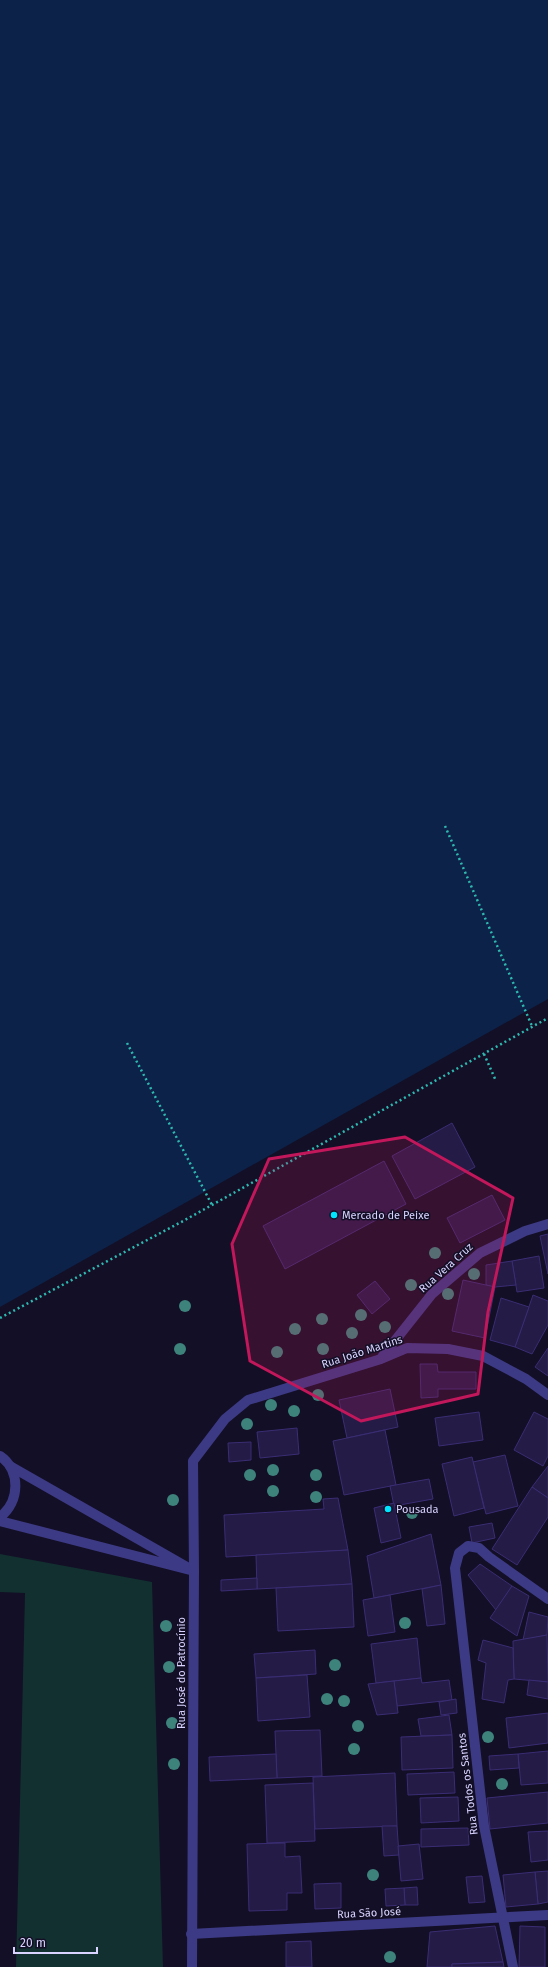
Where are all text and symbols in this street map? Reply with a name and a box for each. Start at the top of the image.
place label: Mercado de Peixe [342,1209,429,1222]
marker: Mercado de Peixe [329,1210,339,1220]
street label: Rua Vera Cruz [416,1240,476,1296]
street label: Rua João Martins [320,1333,404,1371]
place label: Pousada [396,1503,438,1516]
marker: Pousada [383,1504,393,1514]
street label: Rua José do Patrocínio [175,1617,188,1729]
street label: Rua Todos os Santos [455,1732,481,1836]
street label: Rua São José [337,1905,401,1921]
scale bar [14,1929,97,1955]
text: 20 m [20,1936,46,1950]

